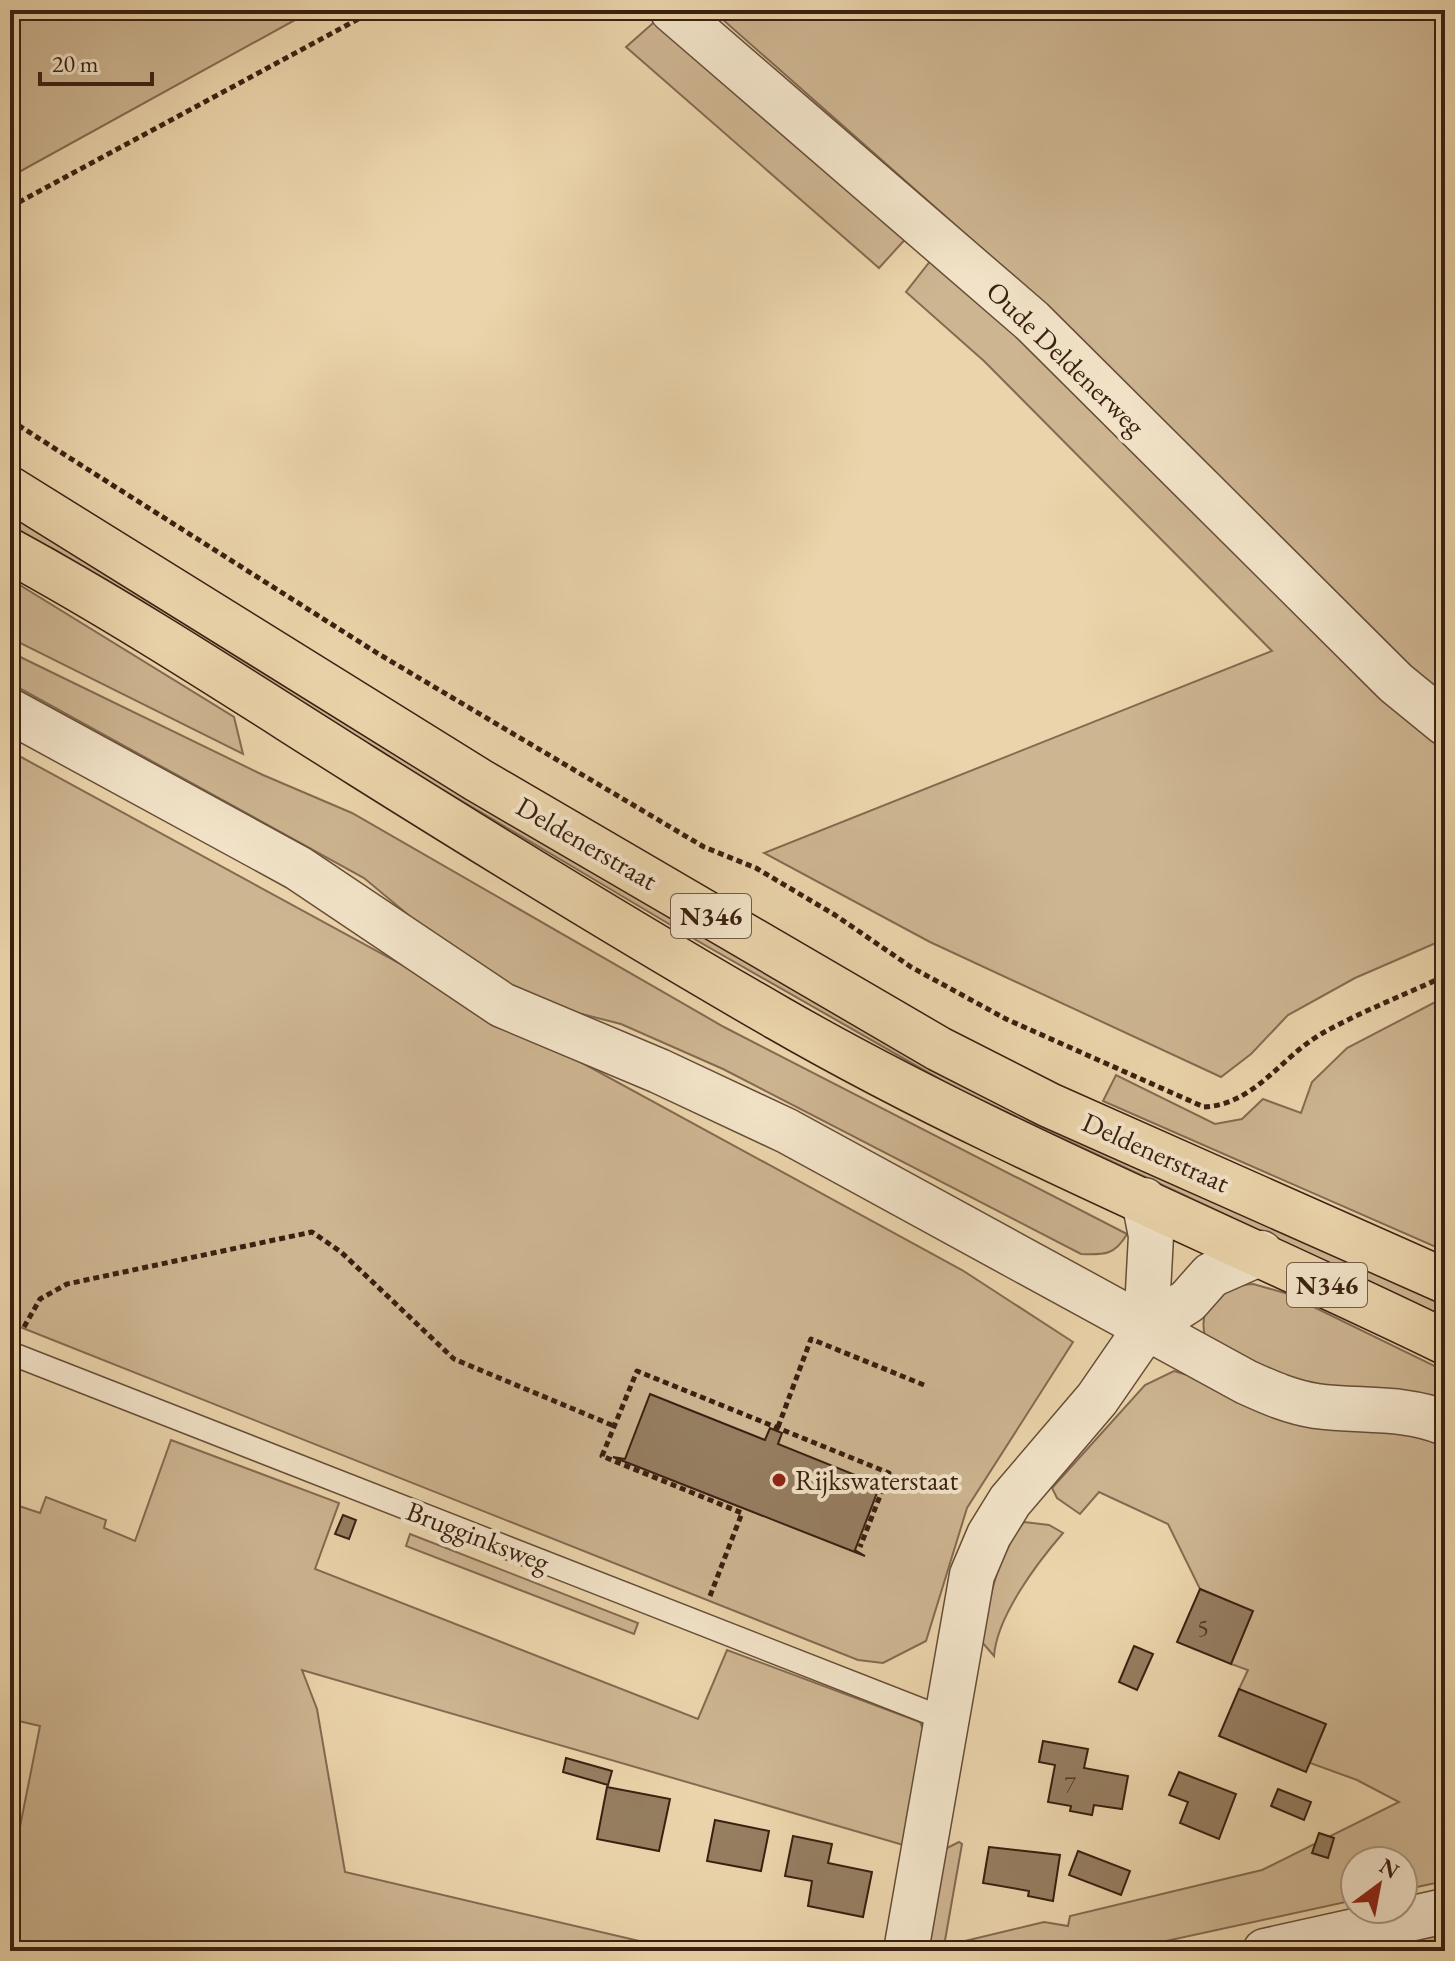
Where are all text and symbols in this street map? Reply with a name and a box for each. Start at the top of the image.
scale bar [40,36,152,86]
text: 20 m [52,48,99,79]
street label: Oude Deldenerweg [979,273,1154,444]
street label: Deldenerstraat [510,788,664,898]
road number: N346 [671,894,751,938]
street label: Deldenerstraat [1077,1104,1235,1200]
road number: N346 [1287,1263,1367,1307]
place label: Rijkswaterstaat [795,1462,959,1498]
marker: Rijkswaterstaat [770,1471,788,1489]
street label: Brugginksweg [401,1492,555,1580]
house number: 5 [1197,1612,1209,1643]
house number: 7 [1064,1769,1076,1800]
north arrow [1339,1845,1419,1925]
text: N [1374,1851,1405,1886]

